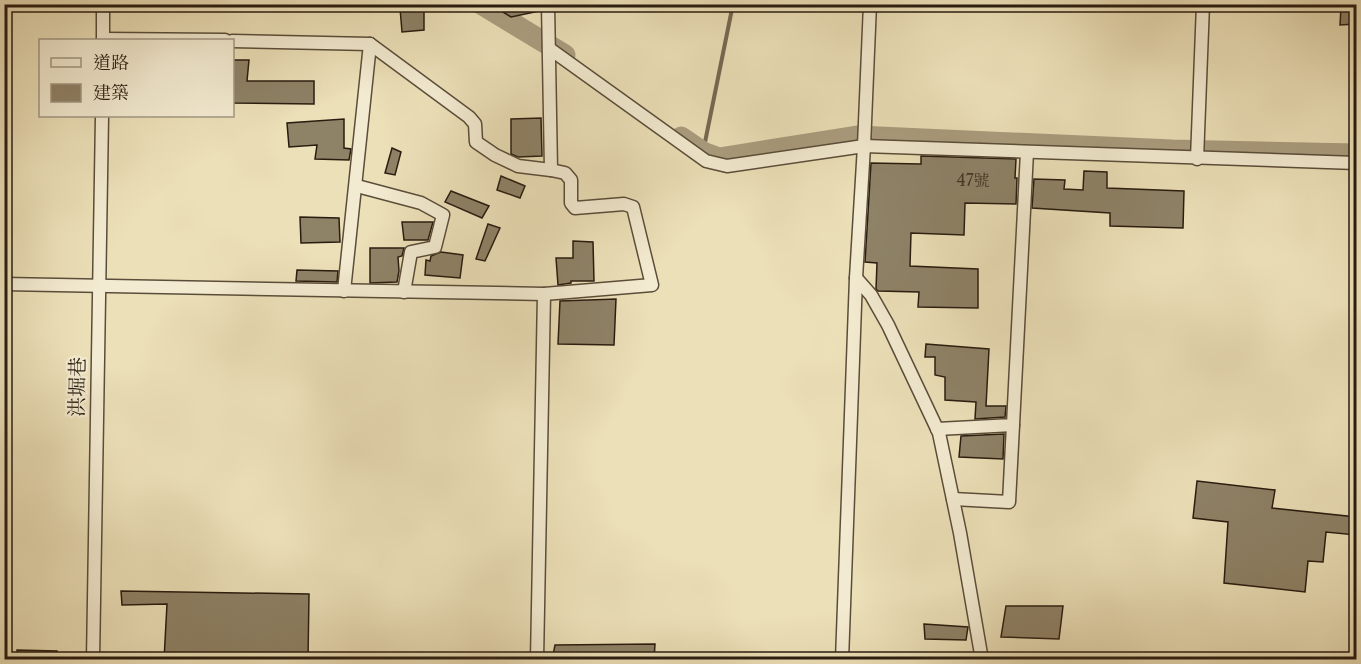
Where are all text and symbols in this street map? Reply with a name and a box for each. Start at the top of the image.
legend [39,39,234,117]
text: 道路 [93,52,129,74]
text: 建築 [93,82,129,104]
house number: 47號 [956,170,990,190]
street label: 洪堀巷 [64,357,90,417]

